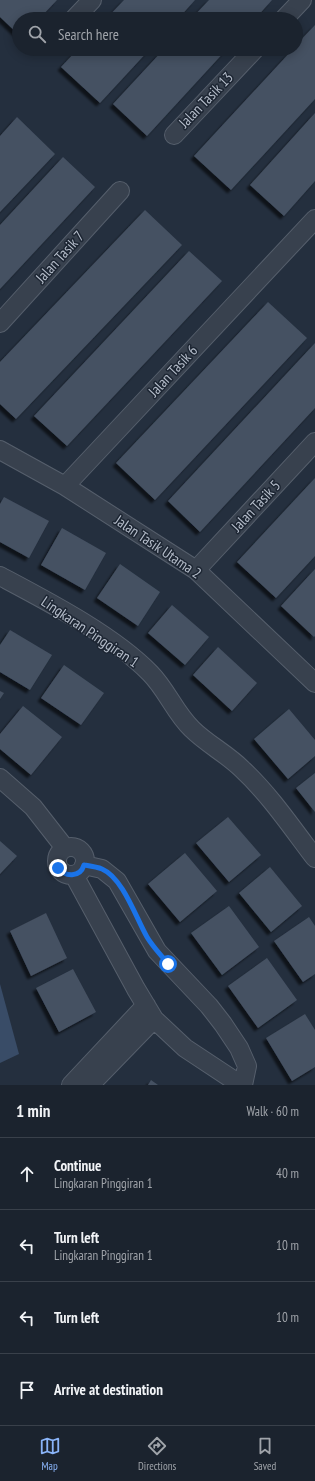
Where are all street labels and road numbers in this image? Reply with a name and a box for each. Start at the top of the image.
street label: Jalan Tasik 13 [174,68,237,132]
street label: Jalan Tasik 7 [31,227,88,287]
street label: Jalan Tasik 6 [143,341,201,401]
street label: Jalan Tasik 5 [226,476,284,536]
street label: Jalan Tasik Utama 2 [110,510,205,583]
street label: Lingkaran Pinggiran 1 [38,592,143,671]

